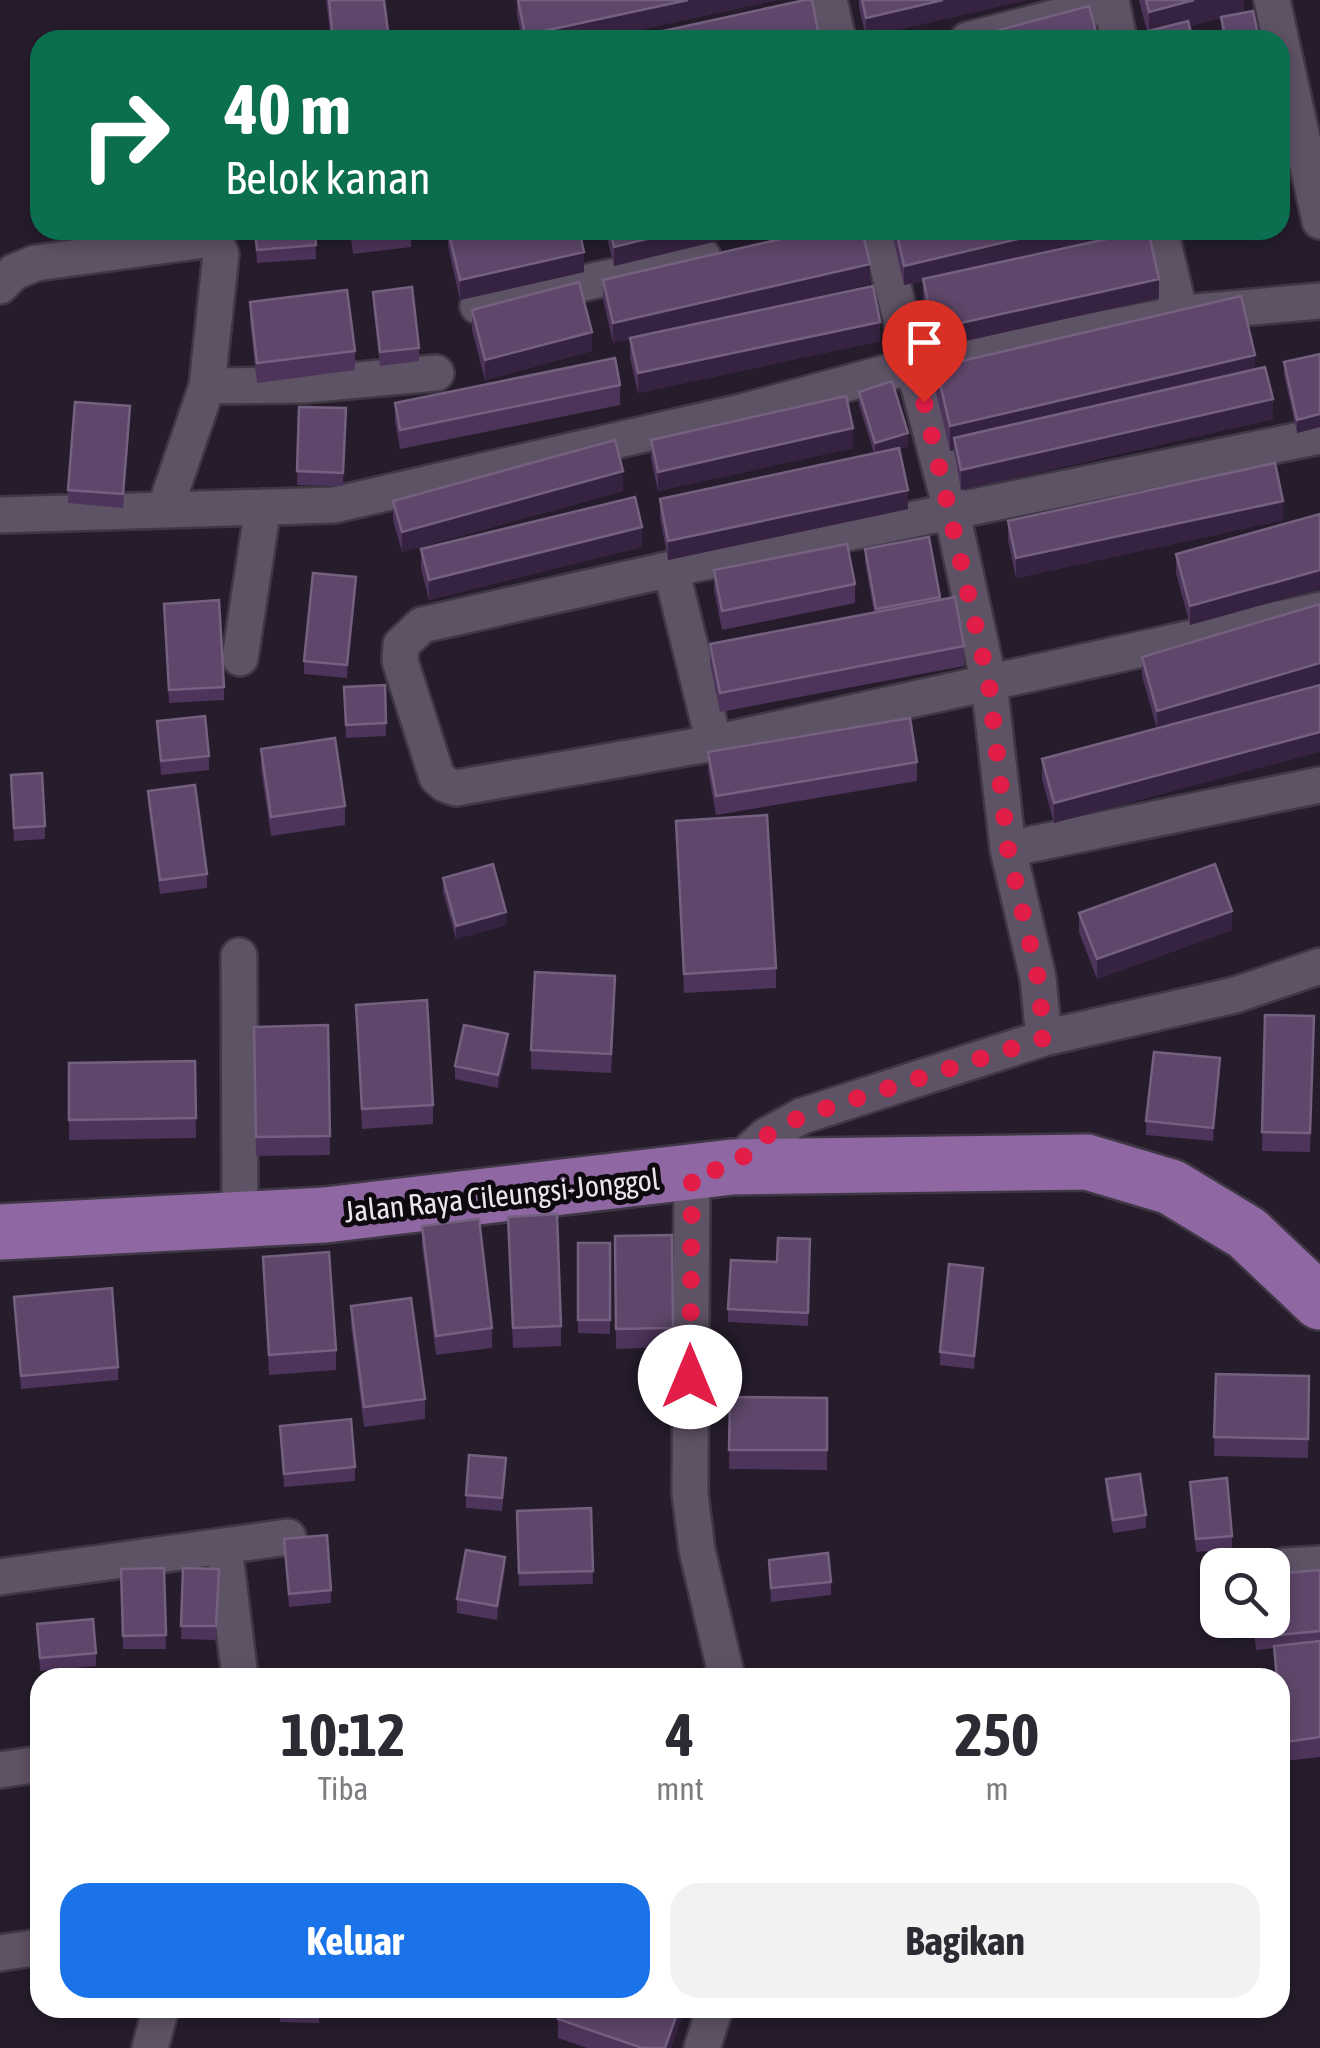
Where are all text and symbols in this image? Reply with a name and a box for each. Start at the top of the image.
text: 40 m [225,69,351,149]
icon: right [60,70,190,200]
text: Belok kanan [225,152,431,204]
pin [882,300,967,403]
icon: arrive [897,315,952,370]
street label: Jalan Raya Cileungsi-Jonggol [343,1162,661,1228]
position arrow [638,1325,742,1429]
map controls [1200,1548,1290,1638]
button: search [1200,1548,1290,1638]
text: 10:12 [281,1700,405,1769]
text: 4 [666,1700,694,1769]
text: 250 [955,1700,1039,1769]
text: Tiba [318,1770,368,1807]
text: mnt [656,1770,704,1807]
text: m [985,1770,1008,1807]
button: Keluar [60,1883,650,1998]
button: Bagikan [670,1883,1260,1998]

